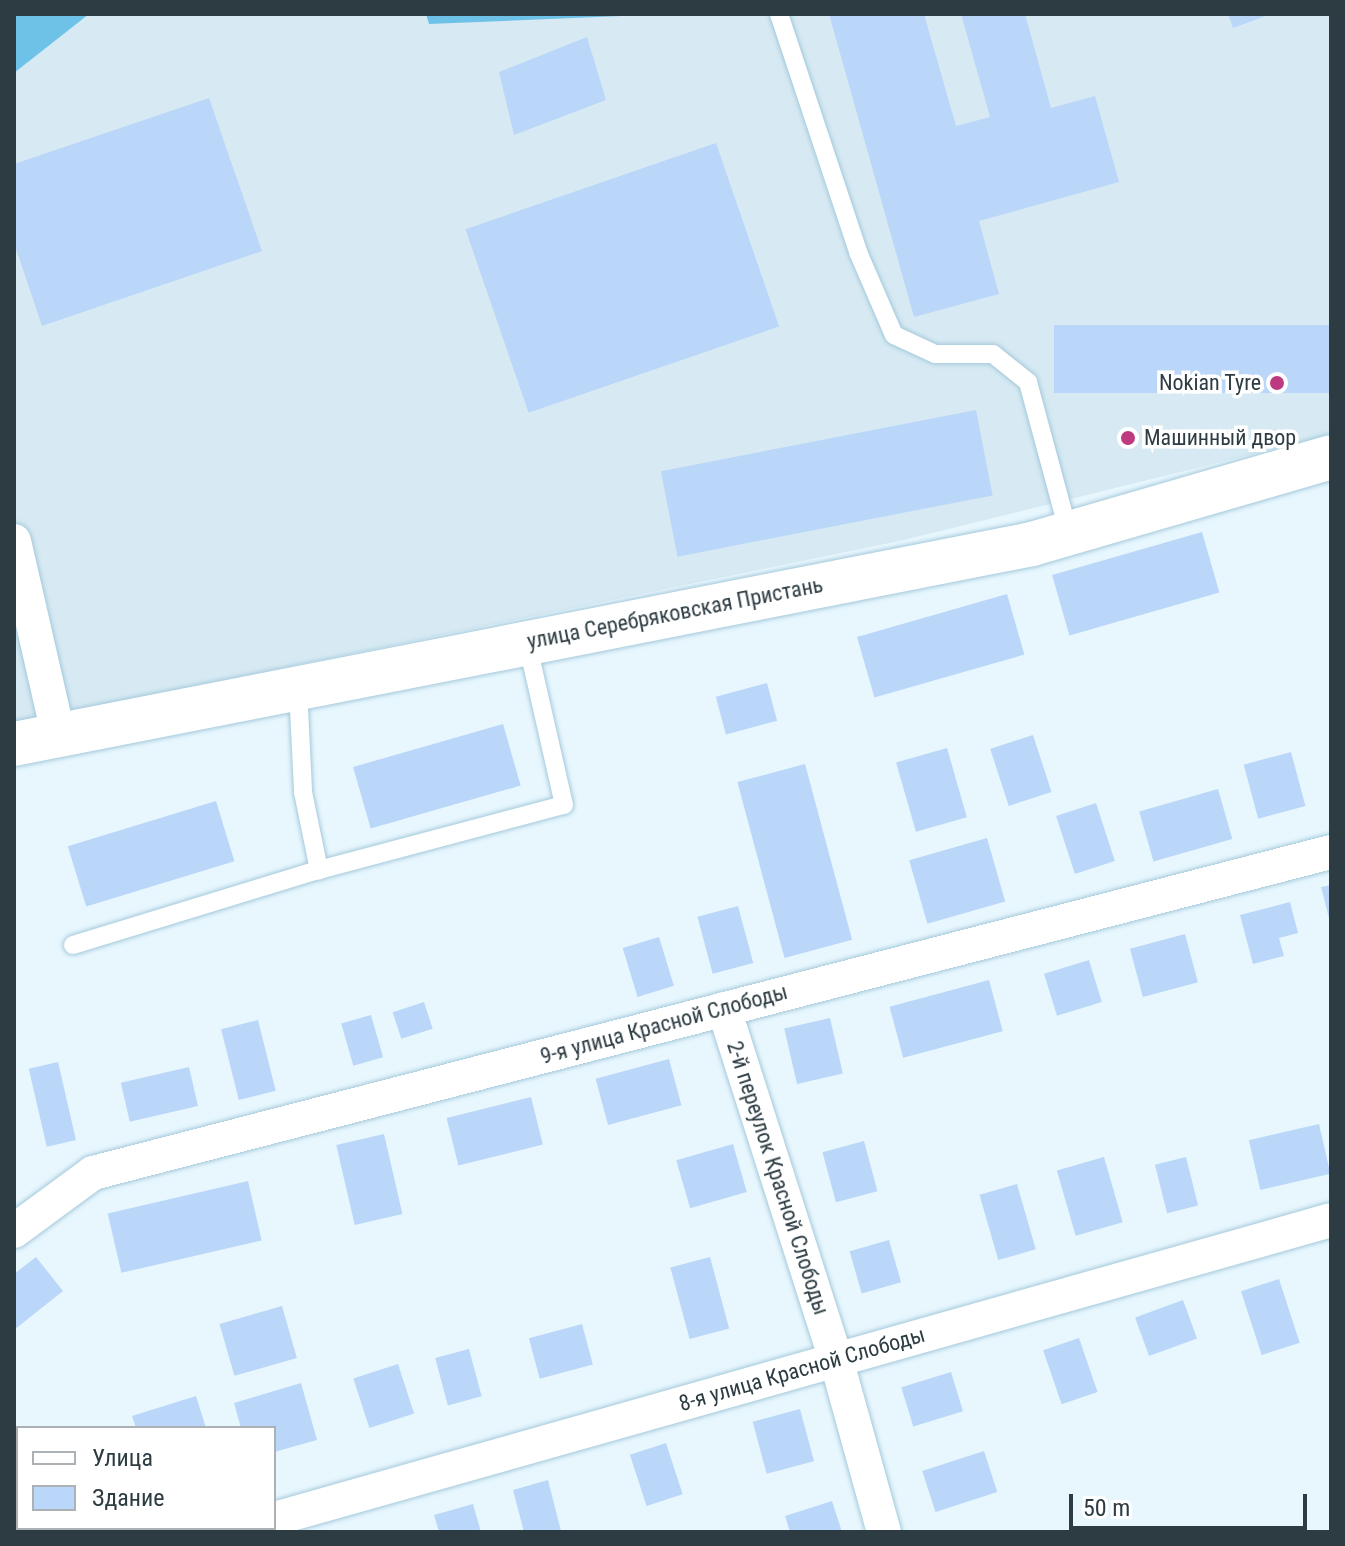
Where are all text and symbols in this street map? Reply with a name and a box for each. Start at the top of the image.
place label: Nokian Tyre [1158,370,1261,396]
marker: Nokian Tyre [1268,374,1286,392]
place label: Машинный двор [1144,425,1296,451]
marker: Машинный двор [1119,429,1137,447]
street label: улица Серебряковская Пристань [525,571,825,655]
street label: 9-я улица Красной Слободы [538,978,790,1070]
street label: 2-й переулок Красной Слободы [721,1038,835,1318]
street label: 8-я улица Красной Слободы [676,1321,928,1417]
legend [16,1426,276,1530]
text: Улица [92,1444,153,1472]
scale bar [1073,1478,1311,1528]
text: Здание [92,1484,164,1512]
text: 50 m [1083,1494,1130,1522]

